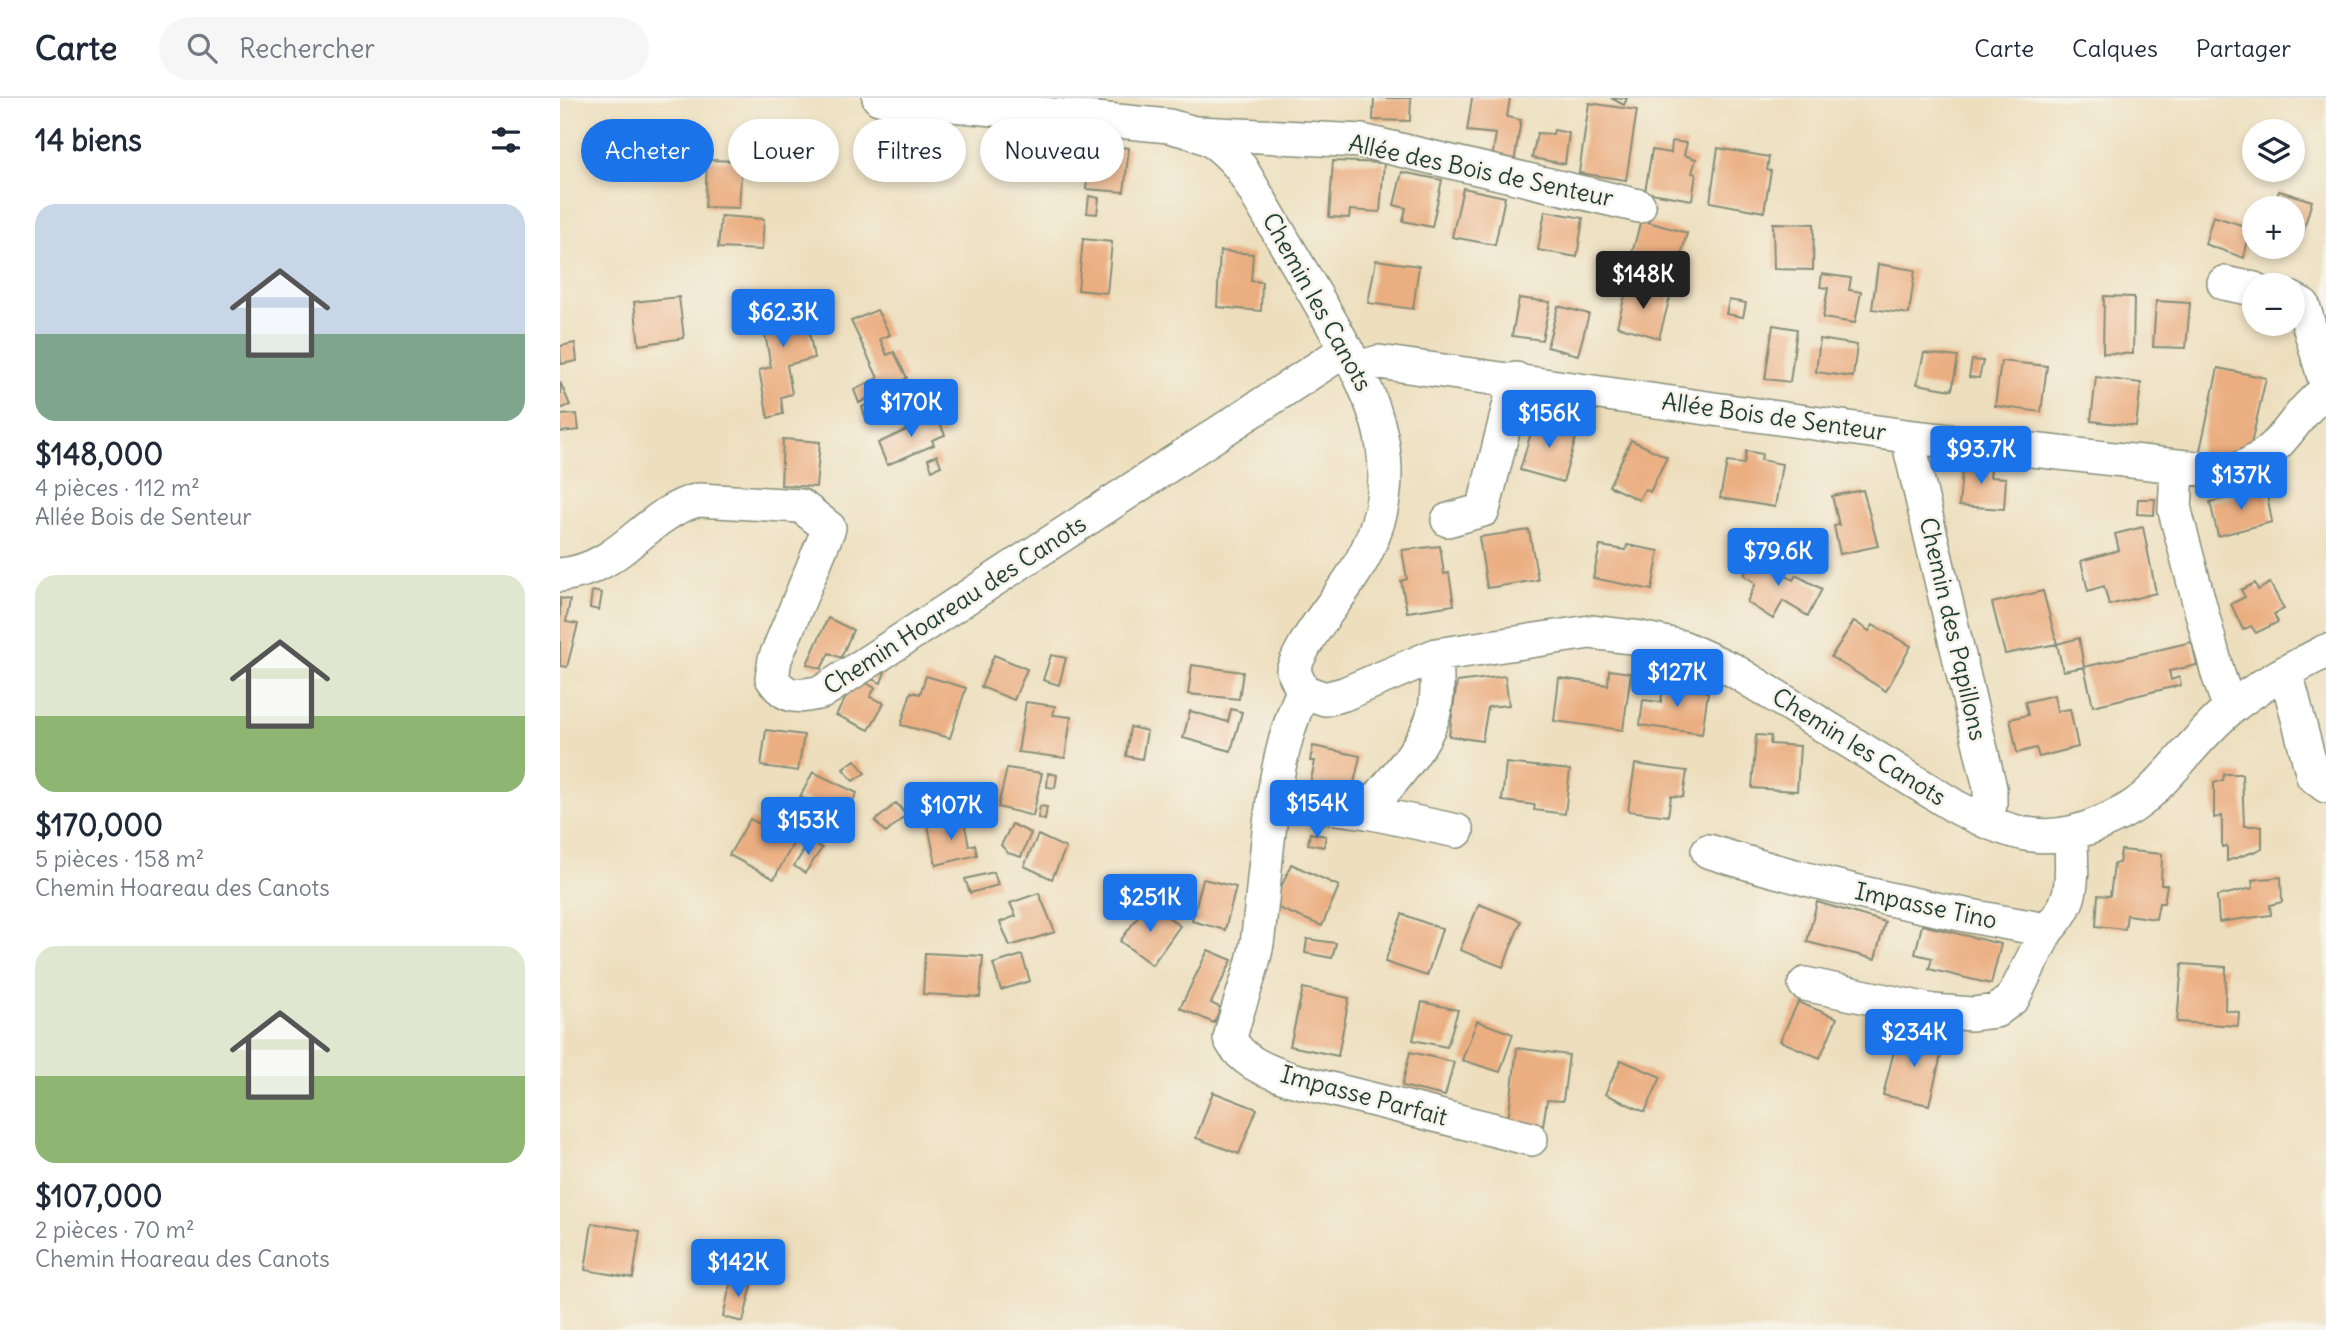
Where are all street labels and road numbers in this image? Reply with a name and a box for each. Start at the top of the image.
street label: Allée des Bois de Senteur [1346,127,1616,213]
street label: Chemin les Canots [1256,207,1379,396]
street label: Allée Bois de Senteur [1660,385,1888,447]
street label: Chemin Hoareau des Canots [817,508,1092,700]
street label: Chemin des Papillons [1914,514,1994,743]
street label: Chemin les Canots [1767,681,1952,812]
street label: Impasse Tino [1852,875,2000,935]
street label: Impasse Parfait [1278,1058,1451,1132]

